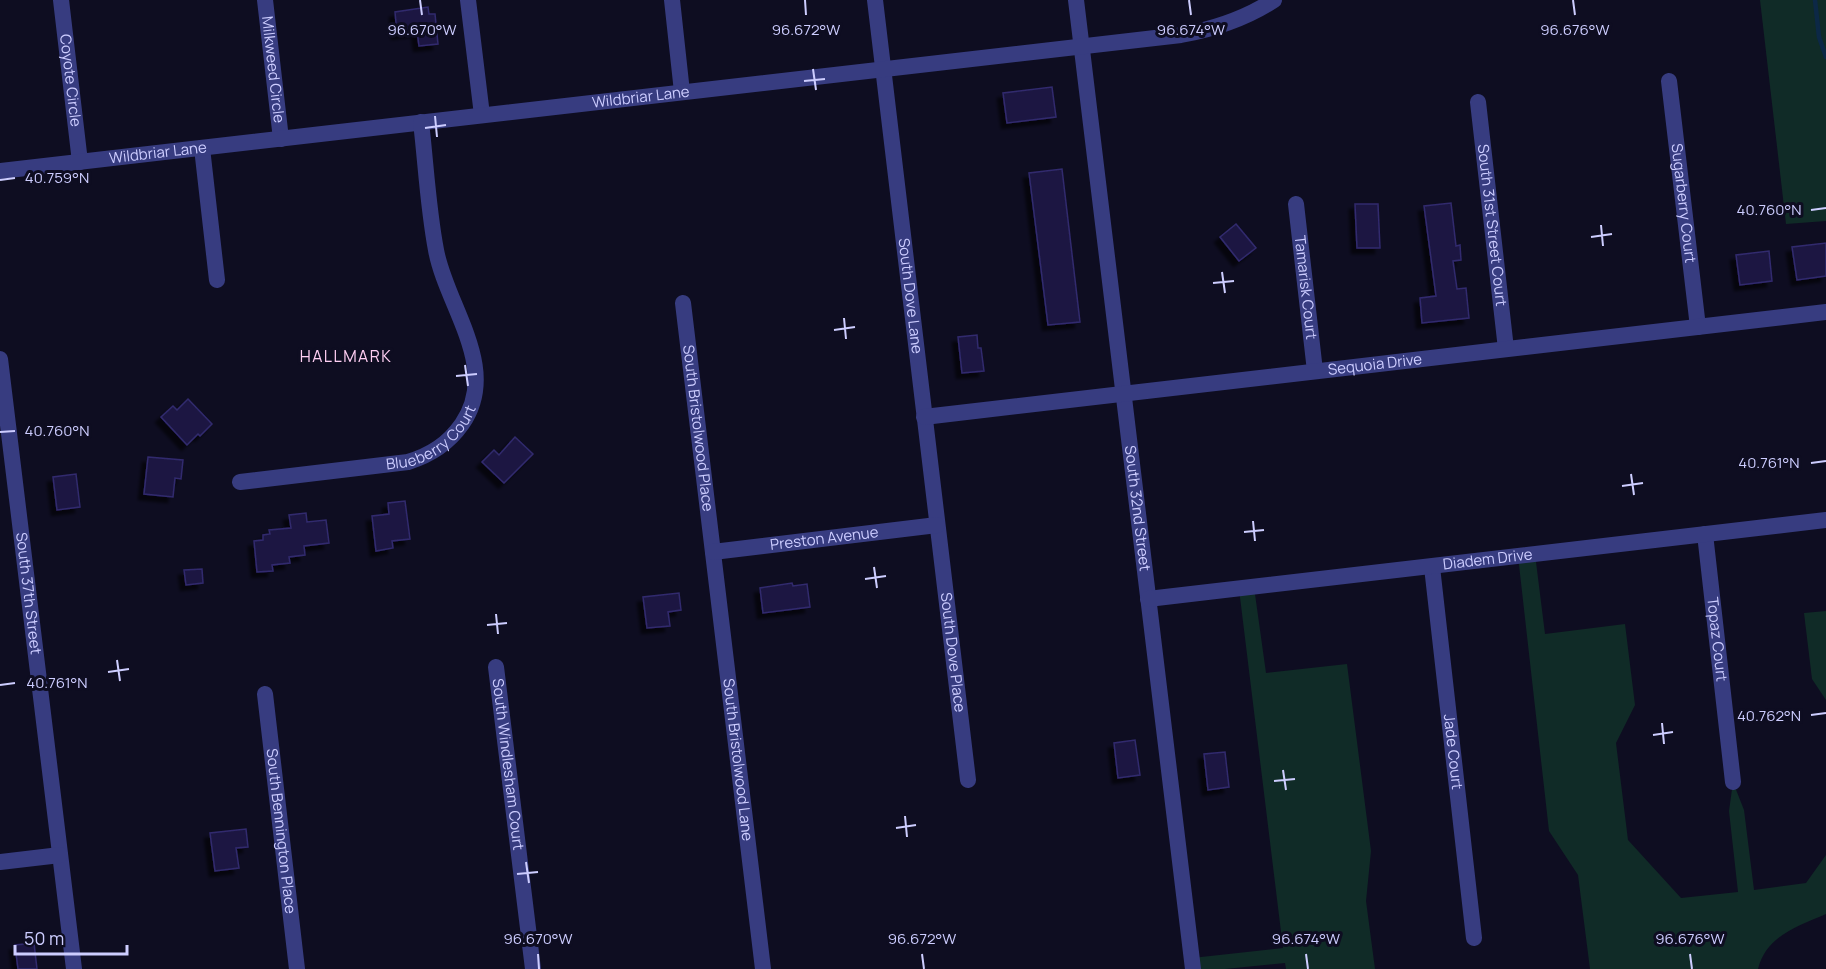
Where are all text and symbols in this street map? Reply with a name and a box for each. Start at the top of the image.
street label: Milkweed Circle [257,15,290,124]
text: 96.670°W [387,19,457,40]
text: 96.672°W [772,19,840,40]
text: 96.674°W [1157,19,1225,40]
text: 96.676°W [1540,19,1610,40]
street label: Coyote Circle [55,33,87,128]
street label: Wildbriar Lane [591,81,691,113]
street label: Wildbriar Lane [108,136,208,168]
street label: Sugarberry Court [1666,142,1701,264]
street label: South 31st Street Court [1473,143,1512,307]
text: 40.759°N [25,167,89,188]
text: 40.760°N [1737,199,1801,220]
street label: Tamarisk Court [1290,234,1322,341]
street label: South Dove Lane [893,237,928,355]
street label: South Bristolwood Place [678,344,719,513]
district label: HALLMARK [300,345,392,367]
street label: Sequoia Drive [1327,348,1423,380]
street label: Blueberry Court [385,402,481,475]
text: 40.760°N [25,420,89,441]
street label: South 32nd Street [1120,444,1156,572]
text: 40.761°N [1738,452,1800,473]
street label: Preston Avenue [769,521,880,555]
street label: South 37th Street [11,531,47,655]
street label: Diadem Drive [1442,543,1534,575]
street label: South Dove Place [936,591,971,714]
street label: Topaz Court [1702,596,1733,683]
text: 40.761°N [26,672,88,693]
street label: South Windlesham Court [487,677,529,851]
street label: South Bristolwood Lane [718,677,759,842]
text: 40.762°N [1737,705,1801,726]
street label: Jade Court [1439,713,1468,791]
street label: South Bennington Place [261,747,302,915]
scale bar [15,918,128,956]
text: 50 m [24,926,64,950]
text: 96.670°W [503,928,573,949]
text: 96.672°W [888,928,956,949]
text: 96.674°W [1272,928,1340,949]
text: 96.676°W [1655,928,1725,949]

